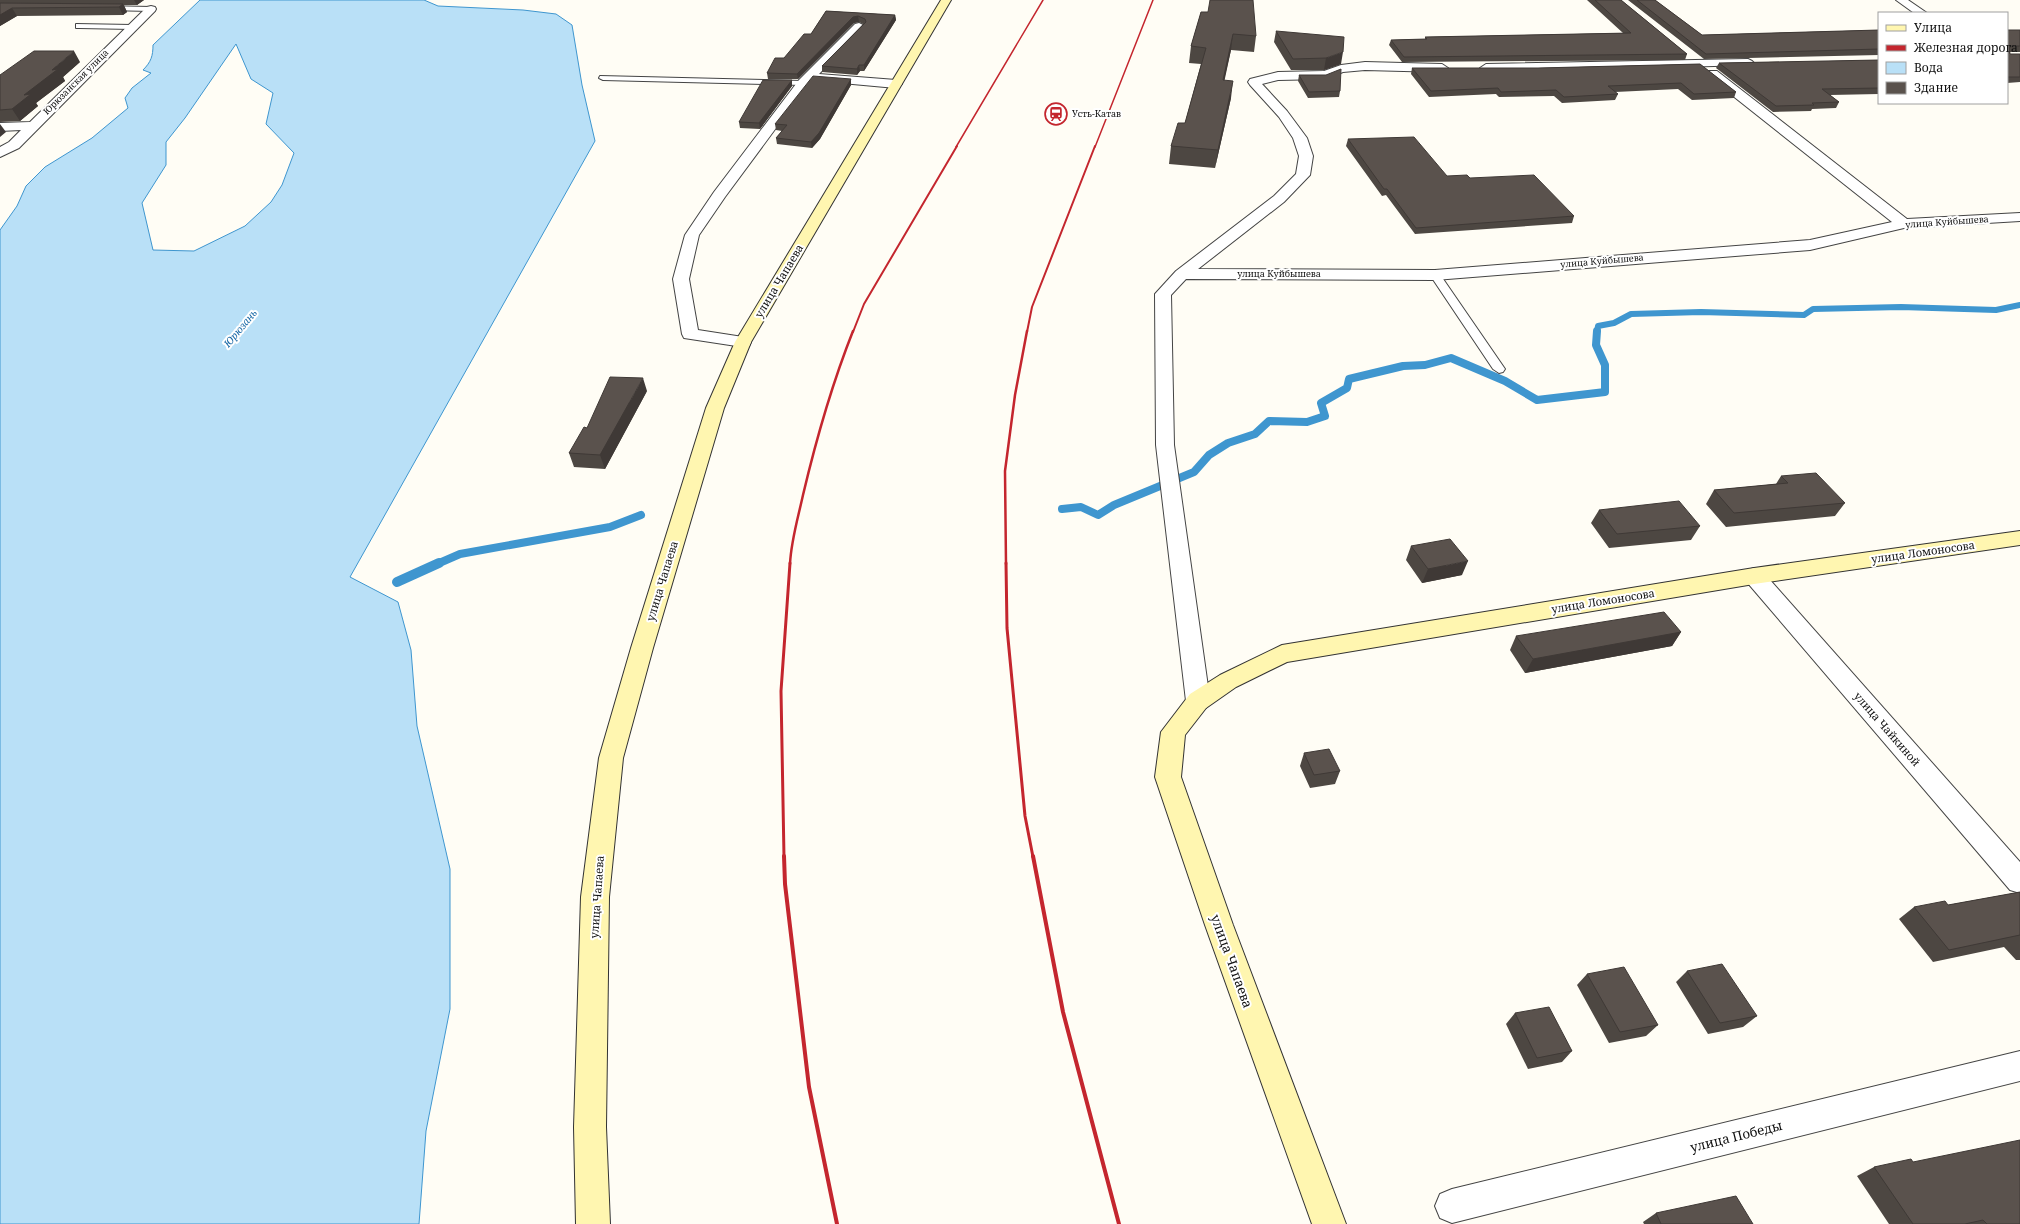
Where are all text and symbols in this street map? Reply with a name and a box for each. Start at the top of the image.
legend [1878,12,2008,104]
text: Улица [1914,19,1952,36]
text: Железная дорога [1913,39,2018,56]
street label: Юрюзанская улица [40,46,111,117]
text: Вода [1914,59,1943,76]
text: Здание [1914,79,1958,96]
station icon: Усть-Катав [1043,101,1069,127]
place label: Усть-Катав [1072,107,1121,120]
street label: улица Куйбышева [1905,212,1989,231]
street label: улица Чапаева [751,241,806,320]
street label: улица Куйбышева [1560,250,1644,271]
street label: улица Куйбышева [1237,267,1321,280]
water label: Юрюзань [219,306,260,351]
street label: улица Ломоносова [1870,537,1976,566]
street label: улица Чапаева [642,539,681,623]
street label: улица Ломоносова [1550,585,1656,616]
street label: улица Чайкиной [1851,688,1924,769]
street label: улица Чапаева [586,855,607,939]
street label: улица Чапаева [1207,912,1257,1010]
street label: улица Победы [1688,1116,1784,1156]

